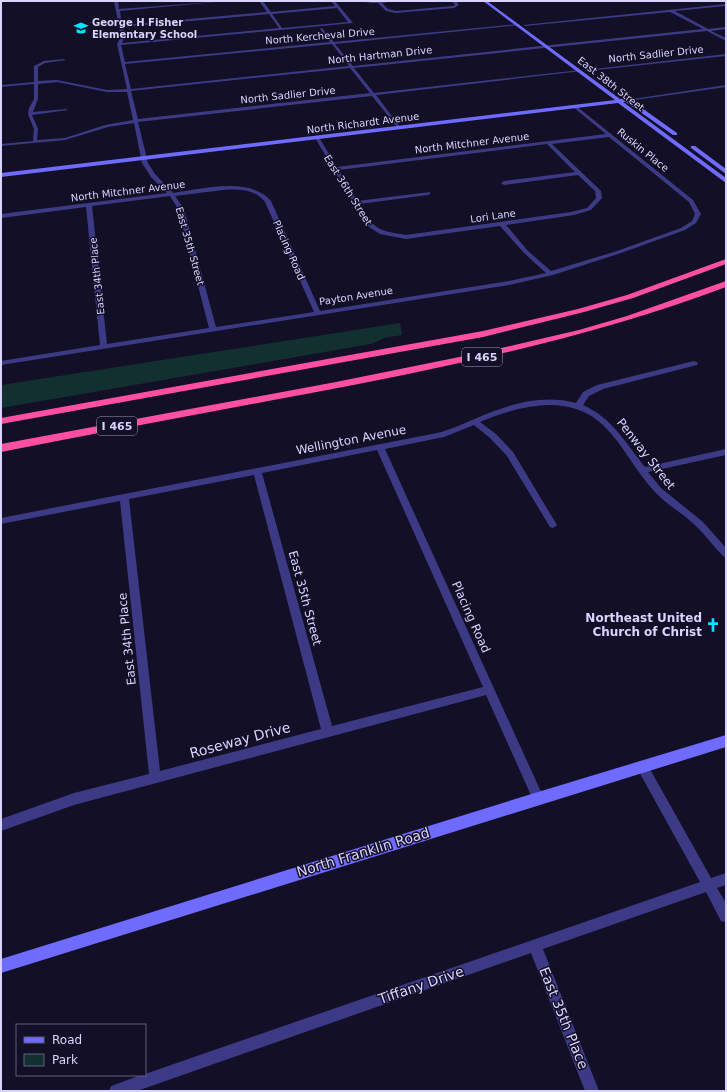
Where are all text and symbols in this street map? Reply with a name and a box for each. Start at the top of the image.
place label: George H Fisher Elementary School [92,17,197,40]
school or university icon: George H Fisher Elementary School [73,20,89,36]
street label: North Kercheval Drive [265,26,375,46]
street label: North Hartman Drive [327,44,433,66]
street label: North Sadlier Drive [608,44,704,64]
street label: East 38th Street [576,55,646,113]
street label: North Sadlier Drive [240,85,336,105]
street label: North Richardt Avenue [306,111,420,135]
street label: Ruskin Place [615,126,671,174]
street label: North Mitchner Avenue [414,131,530,155]
street label: East 36th Street [322,153,374,227]
street label: North Mitchner Avenue [70,179,186,203]
street label: East 35th Street [174,205,207,287]
street label: Lori Lane [470,207,516,225]
street label: Placing Road [271,218,307,282]
street label: East 34th Place [87,237,107,315]
street label: Payton Avenue [318,285,394,307]
road number: I 465 [462,348,502,366]
street label: Penway Street [614,416,678,493]
road number: I 465 [97,417,137,435]
street label: Wellington Avenue [295,422,407,458]
street label: East 35th Street [286,549,324,647]
street label: Placing Road [449,579,493,655]
street label: East 34th Place [115,592,139,686]
place label: Northeast United Church of Christ [585,611,702,639]
church icon: Northeast United Church of Christ [705,617,721,633]
street label: Roseway Drive [188,719,292,761]
street label: North Franklin Road [295,824,431,880]
street label: Tiffany Drive [375,963,466,1007]
street label: East 35th Place [536,965,592,1071]
legend [16,1024,146,1076]
text: Road [52,1033,82,1047]
text: Park [52,1053,78,1067]

